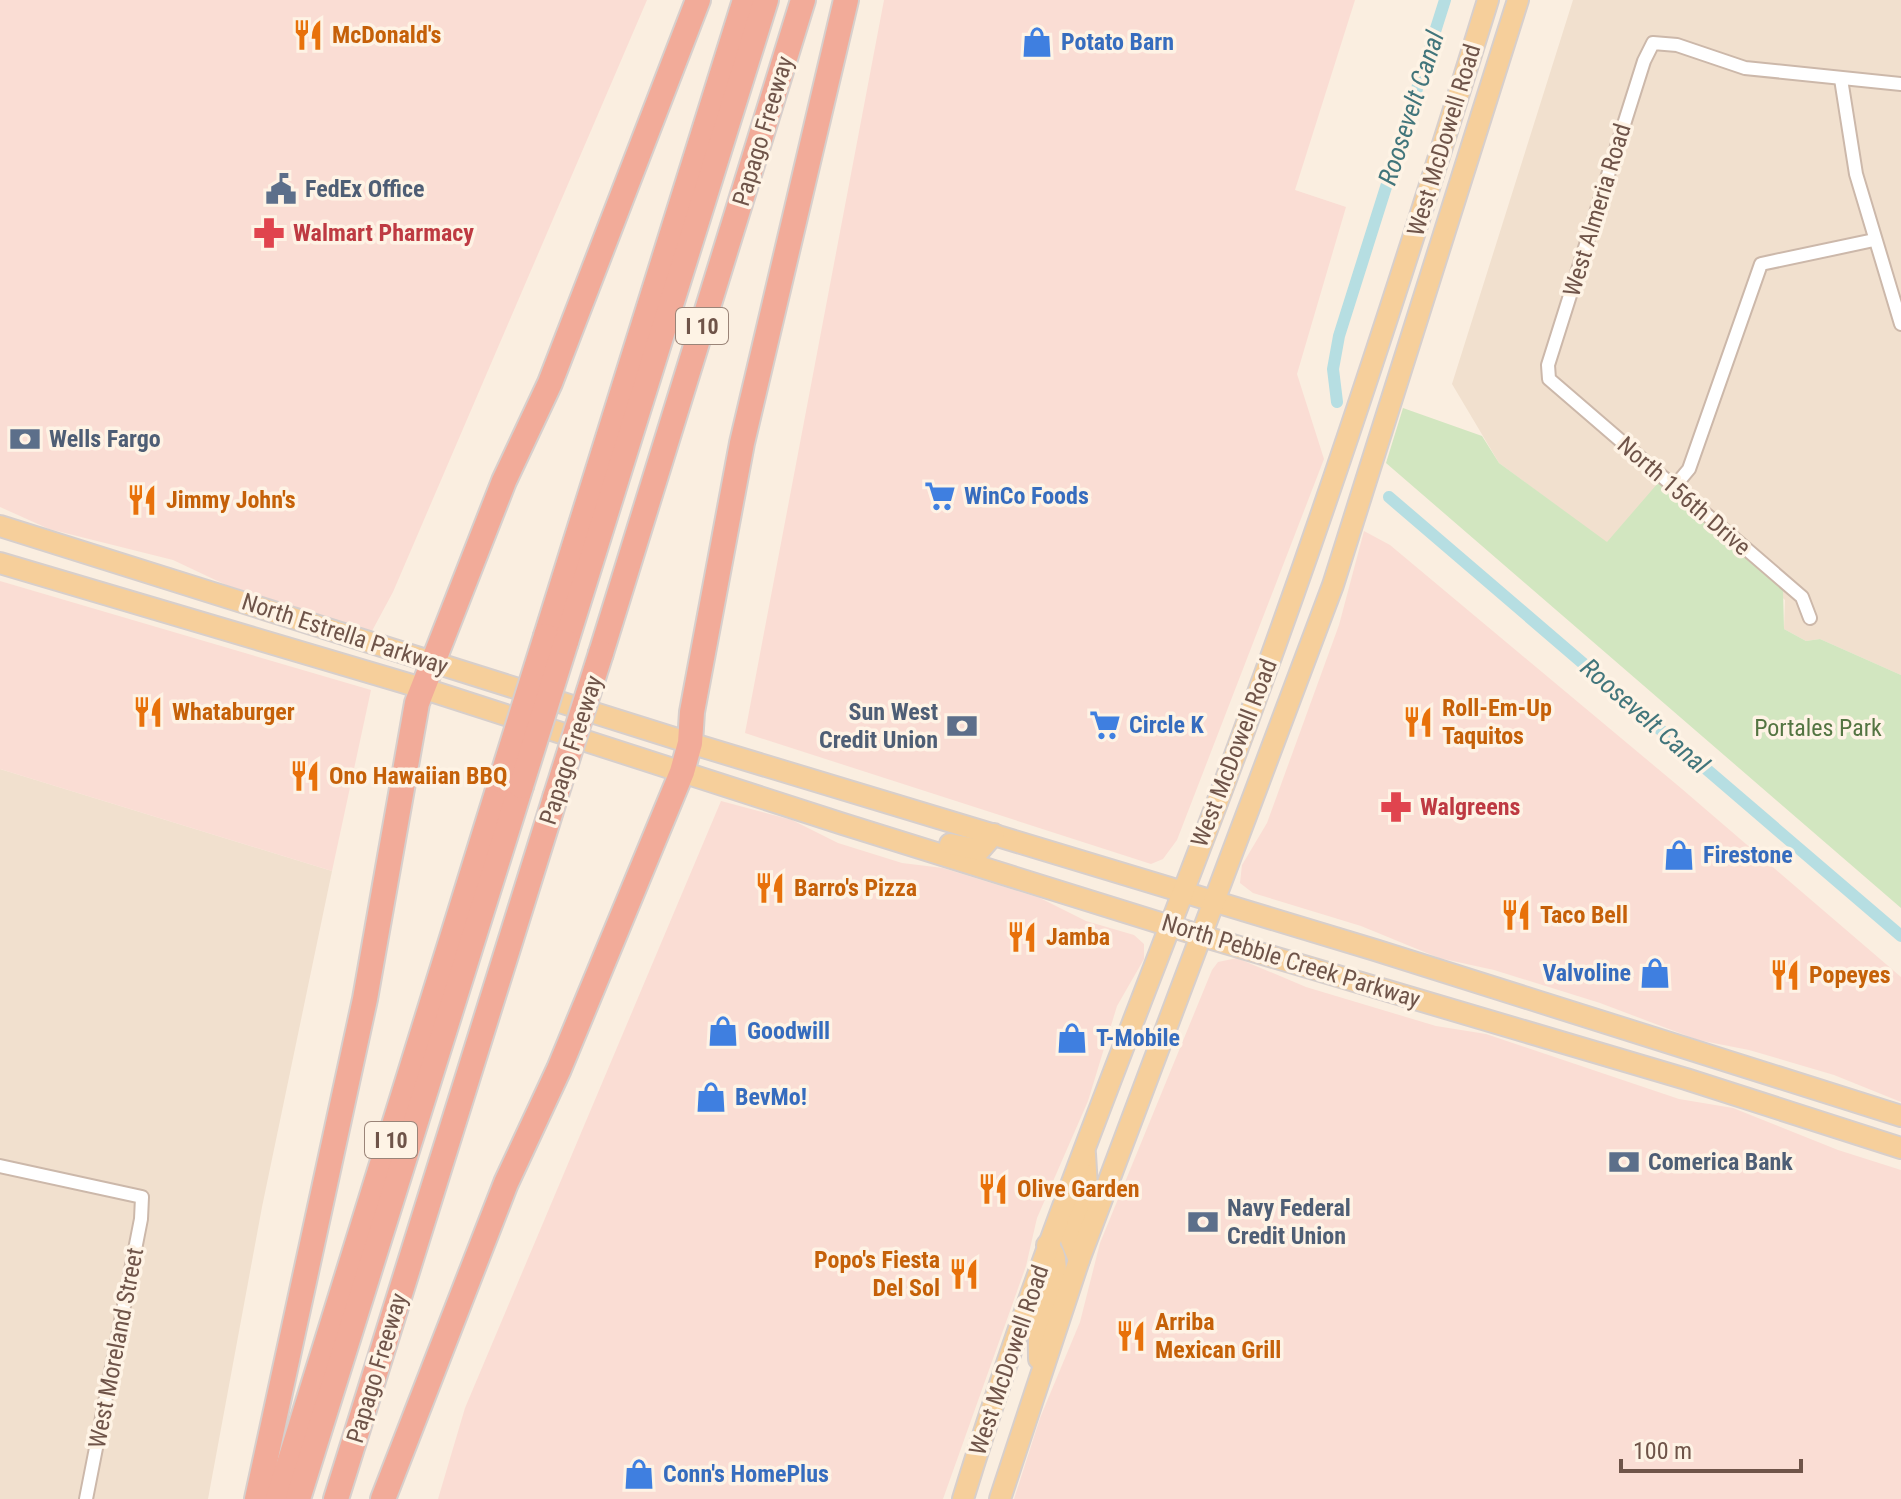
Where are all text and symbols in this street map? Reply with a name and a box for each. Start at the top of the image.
restaurant icon: McDonald's [291,18,325,52]
place label: McDonald's [332,21,442,49]
shop icon: Potato Barn [1020,25,1054,59]
water label: Roosevelt Canal [1372,26,1450,189]
place label: Potato Barn [1061,28,1174,56]
street label: West McDowell Road [1401,41,1487,239]
street label: Papago Freeway [727,53,799,209]
street label: West Almeria Road [1557,120,1637,300]
public building icon: FedEx Office [264,172,298,206]
place label: FedEx Office [305,175,424,203]
pharmacy icon: Walmart Pharmacy [252,216,286,250]
place label: Walmart Pharmacy [293,219,474,247]
road number: I 10 [676,308,728,344]
bank icon: Wells Fargo [8,422,42,456]
place label: Wells Fargo [49,425,161,453]
street label: North 156th Drive [1612,431,1756,561]
supermarket icon: WinCo Foods [923,479,957,513]
place label: WinCo Foods [964,482,1089,510]
restaurant icon: Jimmy John's [125,483,159,517]
place label: Jimmy John's [166,486,296,514]
street label: North Estrella Parkway [238,587,452,681]
water label: Roosevelt Canal [1575,652,1716,781]
street label: West McDowell Road [1185,655,1283,851]
street label: Papago Freeway [534,672,608,828]
place label: Roll-Em-Up Taquitos [1442,694,1552,750]
restaurant icon: Whataburger [131,695,165,729]
place label: Whataburger [172,698,295,726]
place label: Sun West Credit Union [819,698,938,754]
restaurant icon: Roll-Em-Up Taquitos [1401,705,1435,739]
supermarket icon: Circle K [1088,708,1122,742]
bank icon: Sun West Credit Union [945,709,979,743]
place label: Circle K [1129,711,1205,739]
park label: Portales Park [1754,714,1882,742]
restaurant icon: Ono Hawaiian BBQ [288,759,322,793]
place label: Ono Hawaiian BBQ [329,762,507,790]
pharmacy icon: Walgreens [1379,790,1413,824]
place label: Walgreens [1420,793,1521,821]
shop icon: Firestone [1662,838,1696,872]
place label: Firestone [1703,841,1793,869]
restaurant icon: Barro's Pizza [753,871,787,905]
place label: Barro's Pizza [794,874,917,902]
restaurant icon: Taco Bell [1499,898,1533,932]
place label: Taco Bell [1540,901,1628,929]
street label: North Pebble Creek Parkway [1158,908,1424,1014]
restaurant icon: Jamba [1005,920,1039,954]
place label: Jamba [1046,923,1110,951]
shop icon: Valvoline [1638,956,1672,990]
restaurant icon: Popeyes [1768,958,1802,992]
place label: Valvoline [1542,959,1631,987]
place label: Popeyes [1809,961,1891,989]
shop icon: Goodwill [706,1014,740,1048]
place label: Goodwill [747,1017,830,1045]
shop icon: T-Mobile [1055,1021,1089,1055]
place label: T-Mobile [1096,1024,1180,1052]
shop icon: BevMo! [694,1080,728,1114]
place label: BevMo! [735,1083,807,1111]
road number: I 10 [365,1122,417,1158]
bank icon: Comerica Bank [1607,1145,1641,1179]
place label: Comerica Bank [1648,1148,1793,1176]
restaurant icon: Olive Garden [976,1172,1010,1206]
place label: Olive Garden [1017,1175,1139,1203]
place label: Navy Federal Credit Union [1227,1194,1351,1250]
bank icon: Navy Federal Credit Union [1186,1205,1220,1239]
street label: West Moreland Street [83,1245,149,1451]
place label: Popo's Fiesta Del Sol [814,1246,940,1302]
restaurant icon: Popo's Fiesta Del Sol [947,1257,981,1291]
street label: West McDowell Road [963,1261,1055,1459]
street label: Papago Freeway [341,1290,413,1446]
place label: Arriba Mexican Grill [1155,1308,1281,1364]
restaurant icon: Arriba Mexican Grill [1114,1319,1148,1353]
scale bar [1621,1423,1801,1473]
text: 100 m [1633,1437,1692,1465]
shop icon: Conn's HomePlus [622,1457,656,1491]
place label: Conn's HomePlus [663,1460,829,1488]

